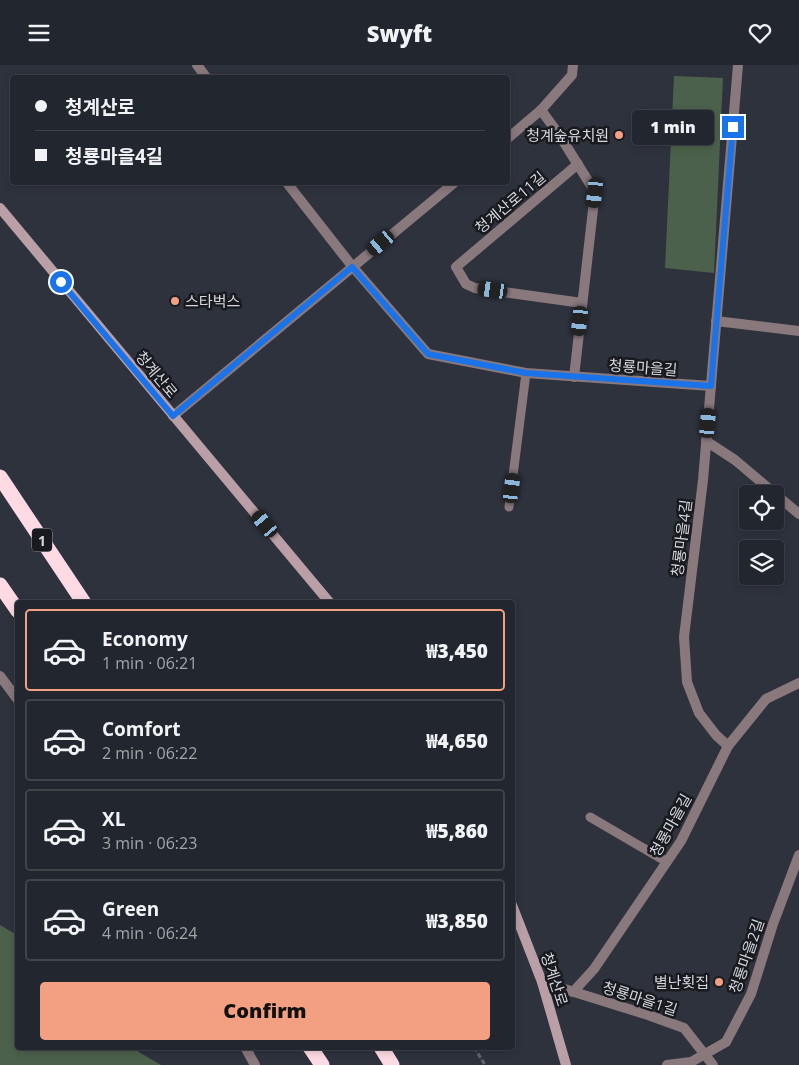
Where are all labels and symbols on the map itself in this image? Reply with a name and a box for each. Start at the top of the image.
callout: 1 min [633,109,716,145]
route end [722,116,744,138]
place label: 청계숲유치원 [526,125,609,145]
marker: 청계숲유치원 [613,129,625,141]
street label: 청계산로11길 [471,167,549,237]
car [585,177,604,209]
car [364,228,397,258]
route start [50,271,72,293]
car [477,280,508,300]
place label: 스타벅스 [185,291,240,311]
marker: 스타벅스 [169,295,181,307]
car [570,305,589,337]
street label: 청계산로 [132,346,182,402]
street label: 청룡마을길 [608,355,678,379]
car [699,407,716,439]
car [502,472,521,504]
street label: 청룡마을4길 [666,498,696,578]
car [249,508,280,540]
road number: 1 [32,529,52,551]
street label: 청룡마을길 [645,790,695,860]
street label: 청룡마을2길 [724,916,768,996]
street label: 청계산로 [537,950,573,1008]
place label: 별난횟집 [654,972,709,992]
marker: 별난횟집 [713,976,725,988]
street label: 청룡마을1길 [600,977,680,1019]

